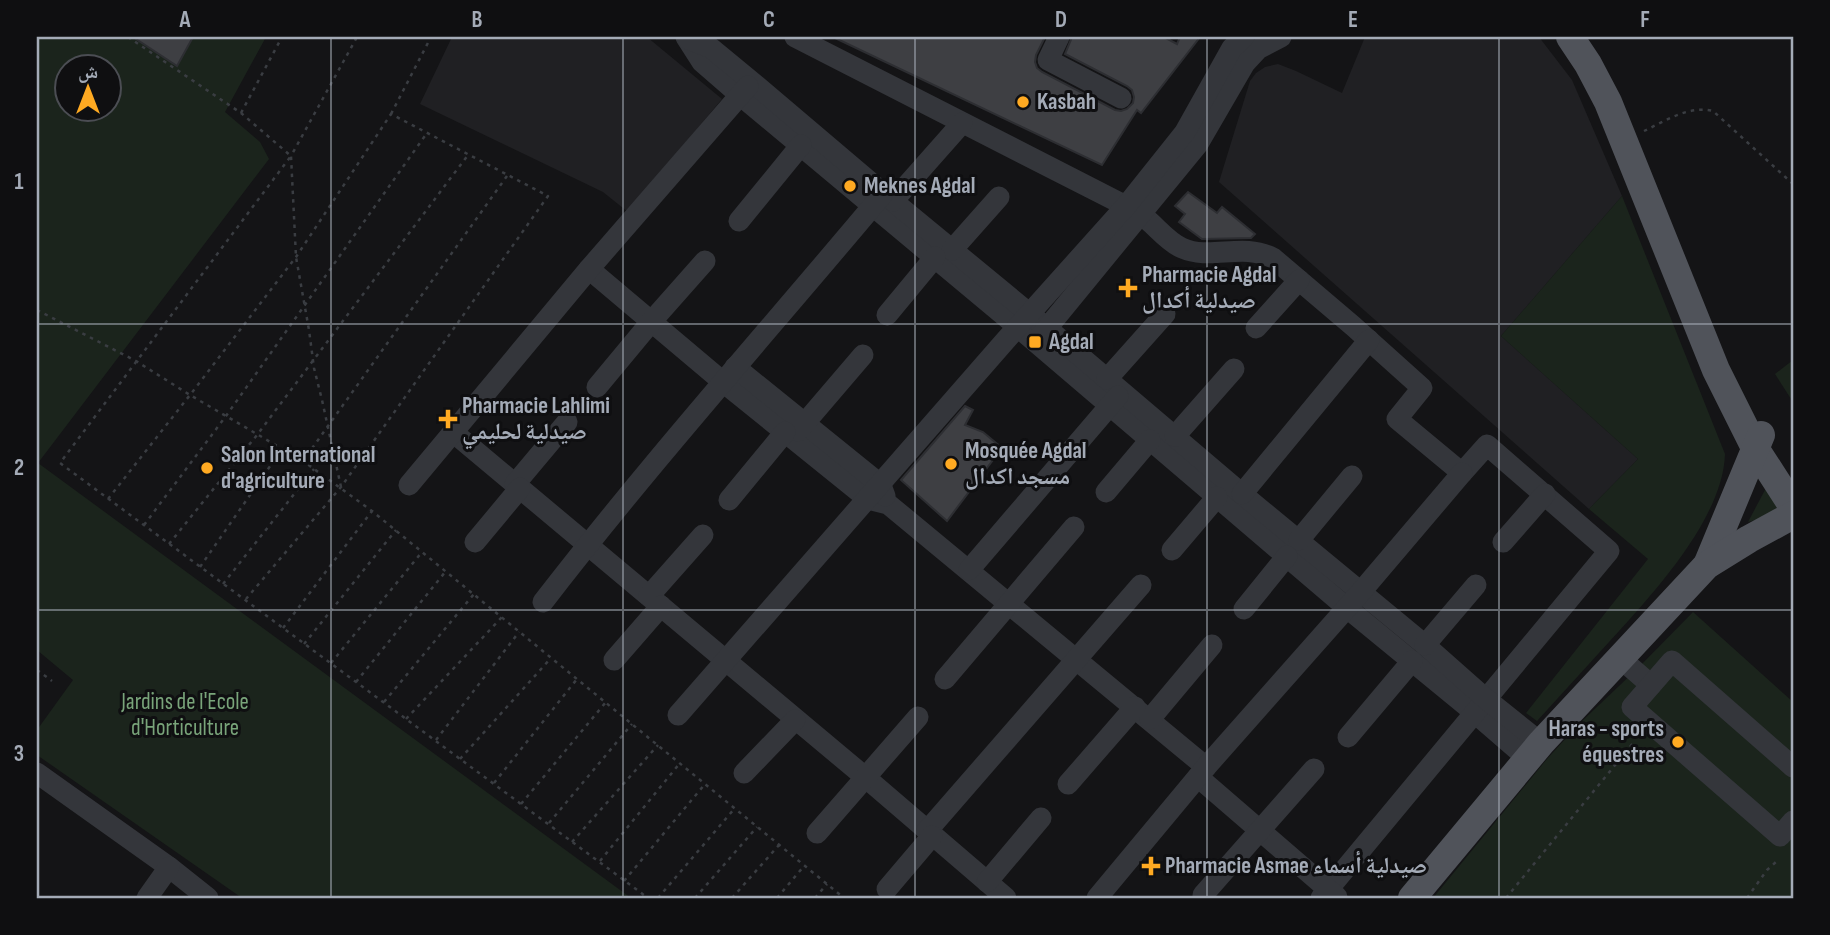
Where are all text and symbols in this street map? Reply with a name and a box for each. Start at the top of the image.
text: A [179,6,192,34]
text: B [472,6,483,34]
text: C [763,6,775,34]
text: D [1055,6,1067,34]
text: E [1348,6,1358,34]
text: F [1640,6,1650,34]
north arrow [52,52,122,122]
text: ش [78,61,98,84]
place label: Kasbah [1037,88,1096,116]
marker: Kasbah [1015,94,1031,110]
text: 1 [14,168,24,196]
place label: Meknes Agdal [864,172,975,200]
marker: Meknes Agdal [842,178,858,194]
place label: Pharmacie Agdal صيدلية أكدال [1142,261,1276,315]
marker: Pharmacie Agdal صيدلية أكدال [1120,280,1136,296]
place label: Agdal [1048,328,1094,356]
marker: Agdal [1027,334,1043,350]
place label: Pharmacie Lahlimi صيدلية لحليمي [462,392,610,450]
marker: Pharmacie Lahlimi صيدلية لحليمي [440,411,456,427]
place label: Mosquée Agdal مسجد اكدال [965,437,1087,491]
place label: Salon International d'agriculture [221,441,375,495]
text: 2 [14,454,24,482]
marker: Mosquée Agdal مسجد اكدال [943,456,959,472]
marker: Salon International d'agriculture [199,460,215,476]
park label: Jardins de I'Ecole d'Horticulture [120,688,249,742]
place label: Haras - sports équestres [1549,715,1664,769]
marker: Haras - sports équestres [1670,734,1686,750]
text: 3 [14,740,24,768]
place label: Pharmacie Asmae صيدلية أسماء [1165,850,1427,880]
marker: Pharmacie Asmae صيدلية أسماء [1143,858,1159,874]

